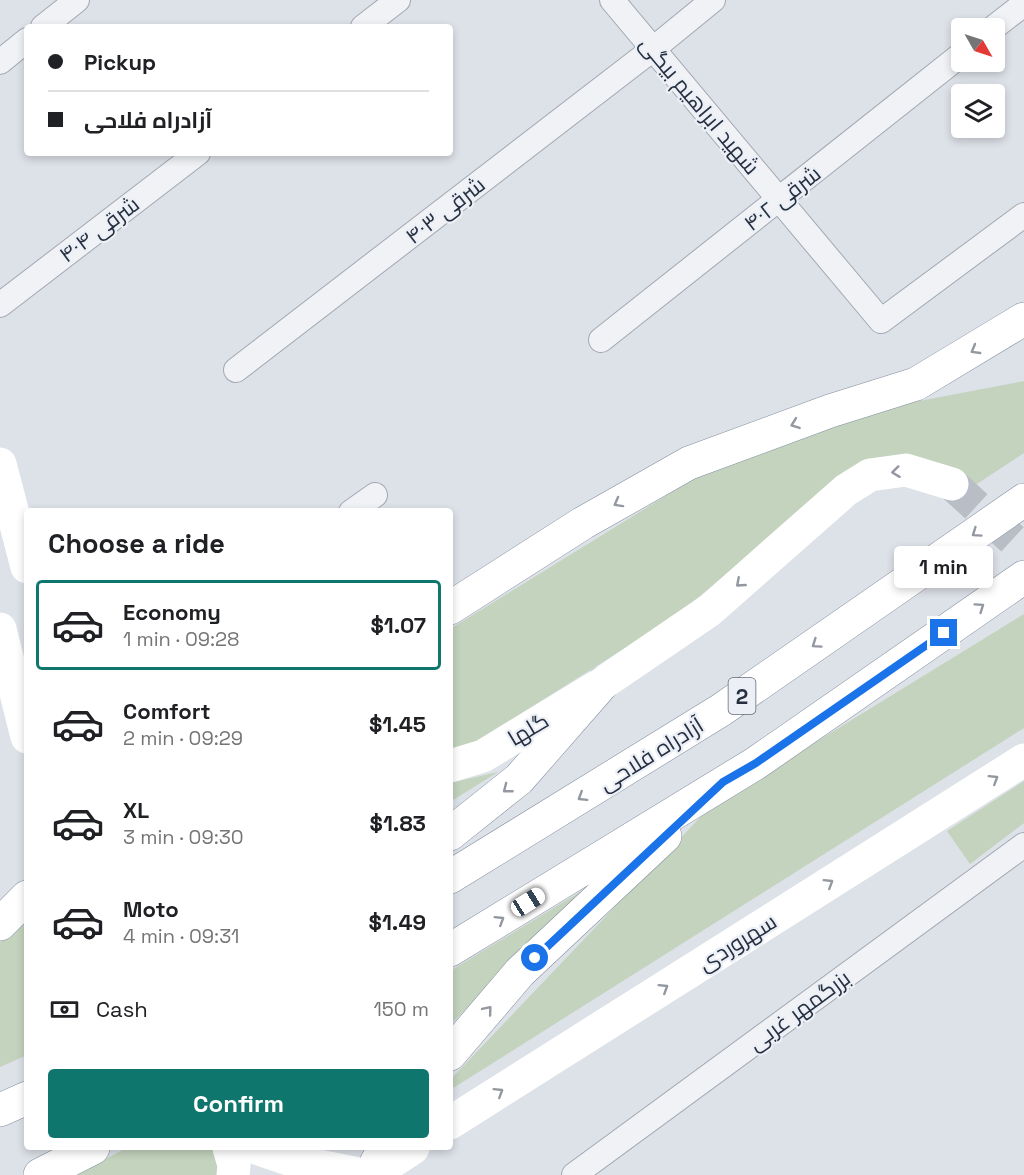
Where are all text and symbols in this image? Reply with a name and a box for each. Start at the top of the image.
north arrow [951,18,1005,72]
map controls [951,18,1005,138]
street label: شهید ابراهیم بیگی [632,30,766,181]
text: Pickup [84,48,156,76]
button: layers [951,84,1005,138]
text: آزادراه فلاحی [84,106,212,134]
street label: ۴۰۲ شرقی [738,159,826,237]
street label: ۴۰۳ شرقی [400,170,490,250]
street label: ۴۰۴ شرقی [53,190,145,268]
one-way arrow [970,343,981,354]
one-way arrow [790,416,801,429]
one-way arrow [891,465,900,477]
one-way arrow [614,496,624,507]
text: Choose a ride [48,526,225,561]
one-way arrow [972,526,983,537]
callout: 1 min [894,546,994,588]
text: 1 min [919,554,968,580]
one-way arrow [736,576,747,587]
icon: car [51,598,105,652]
text: Economy [123,598,221,626]
one-way arrow [973,603,984,614]
text: $1.07 [370,611,426,639]
route end [930,619,957,646]
text: 1 min · 09:28 [123,626,240,652]
one-way arrow [811,637,822,648]
road number: 2 [728,678,756,714]
icon: car [51,697,105,751]
text: Comfort [123,697,211,725]
street label: گلها [503,706,553,752]
text: $1.45 [369,710,426,738]
street label: آزادراه فلاحی [593,711,709,797]
text: 2 min · 09:29 [123,725,243,751]
one-way arrow [988,775,998,787]
one-way arrow [503,781,514,792]
one-way arrow [578,789,588,801]
icon: car [51,796,105,850]
text: XL [123,796,149,824]
text: $1.83 [370,809,426,837]
text: 3 min · 09:30 [123,824,244,850]
one-way arrow [823,879,833,891]
car [508,885,548,919]
icon: car [51,895,105,949]
text: Moto [123,895,179,923]
street label: سهروردی [693,907,781,977]
text: $1.49 [369,908,426,936]
one-way arrow [494,915,504,927]
text: 4 min · 09:31 [123,923,239,949]
route start [521,944,548,971]
street label: بزرگمهر غربی [742,963,856,1057]
one-way arrow [658,983,668,995]
icon: cash [48,993,81,1026]
text: Cash [96,995,148,1023]
text: 150 m [374,996,429,1022]
one-way arrow [481,1006,492,1017]
button: Confirm [48,1069,429,1138]
one-way arrow [493,1087,503,1099]

